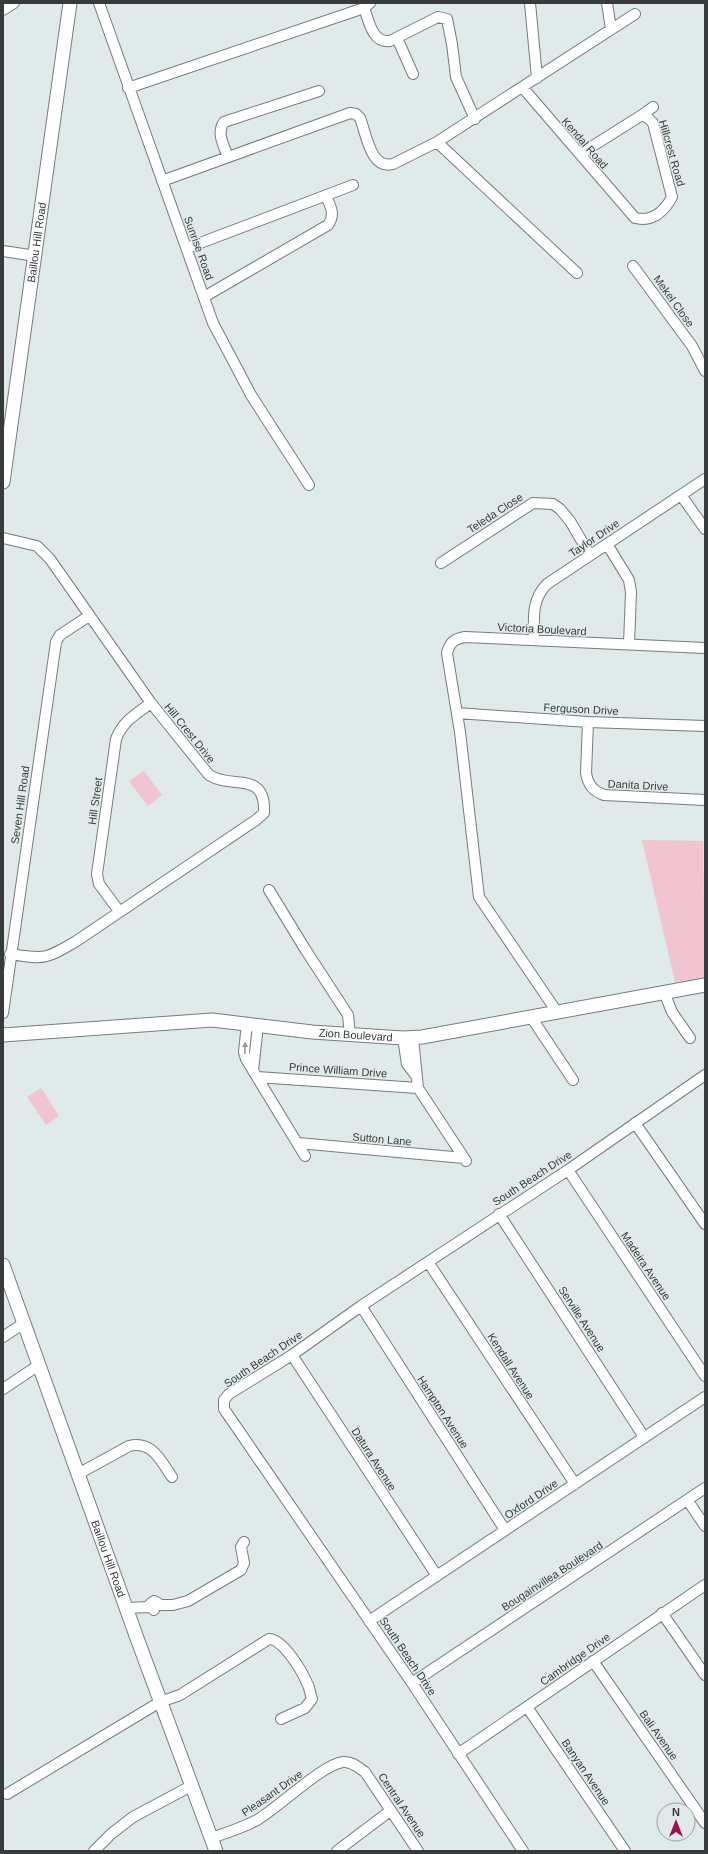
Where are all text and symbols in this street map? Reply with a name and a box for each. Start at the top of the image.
street label: Kendal Road [560,115,610,171]
street label: Hillcrest Road [657,118,687,188]
street label: Baillou Hill Road [25,201,48,283]
street label: Sunrise Road [182,215,216,281]
street label: Mekel Close [651,273,697,329]
street label: Teleda Close [465,491,525,535]
street label: Taylor Drive [567,517,621,559]
street label: Victoria Boulevard [497,621,587,637]
street label: Hill Crest Drive [162,701,218,765]
street label: Ferguson Drive [543,701,619,717]
street label: Seven Hill Road [9,765,31,845]
street label: Hill Street [86,777,104,825]
street label: Danita Drive [607,777,669,793]
street label: Zion Boulevard [318,1026,393,1043]
one-way arrow [242,1041,248,1054]
street label: Prince William Drive [288,1061,388,1079]
street label: Sutton Lane [352,1130,412,1148]
street label: South Beach Drive [490,1148,574,1208]
street label: Madeira Avenue [619,1230,673,1302]
street label: Serville Avenue [556,1284,608,1354]
street label: South Beach Drive [222,1328,304,1390]
street label: Kendall Avenue [485,1331,537,1401]
street label: Hampton Avenue [415,1373,471,1451]
street label: Datura Avenue [349,1425,399,1493]
street label: Oxford Drive [502,1477,560,1521]
street label: Baillou Hill Road [89,1519,128,1599]
street label: Bougainvillea Boulevard [499,1539,605,1613]
street label: South Beach Drive [377,1615,439,1697]
street label: Cambridge Drive [538,1630,612,1688]
street label: Bali Avenue [637,1708,681,1762]
street label: Banyan Avenue [560,1737,612,1807]
street label: Pleasant Drive [239,1768,305,1818]
street label: Central Avenue [376,1771,428,1839]
north arrow [656,1802,696,1842]
text: N [672,1806,680,1818]

